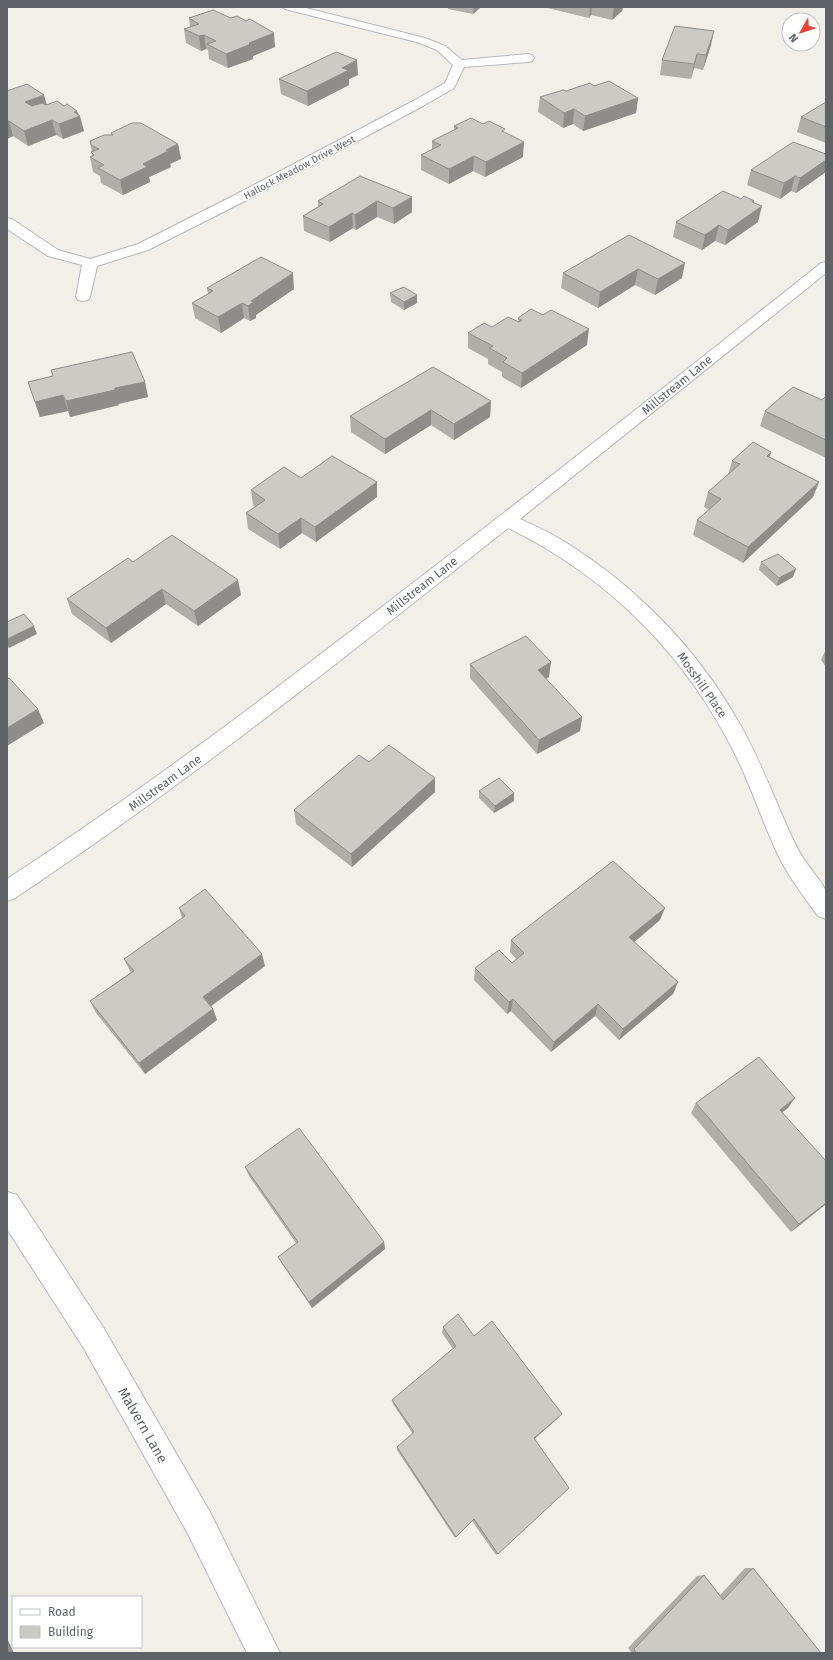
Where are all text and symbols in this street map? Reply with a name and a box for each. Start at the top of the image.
north arrow [781,12,821,52]
text: N [786,31,801,45]
street label: Hallock Meadow Drive West [242,133,358,202]
street label: Millstream Lane [639,352,715,418]
street label: Millstream Lane [384,554,460,618]
street label: Mosshill Place [674,649,730,721]
street label: Millstream Lane [126,752,204,814]
street label: Malvern Lane [114,1384,171,1466]
legend [12,1596,142,1648]
text: Road [48,1605,76,1619]
text: Building [48,1625,94,1639]

